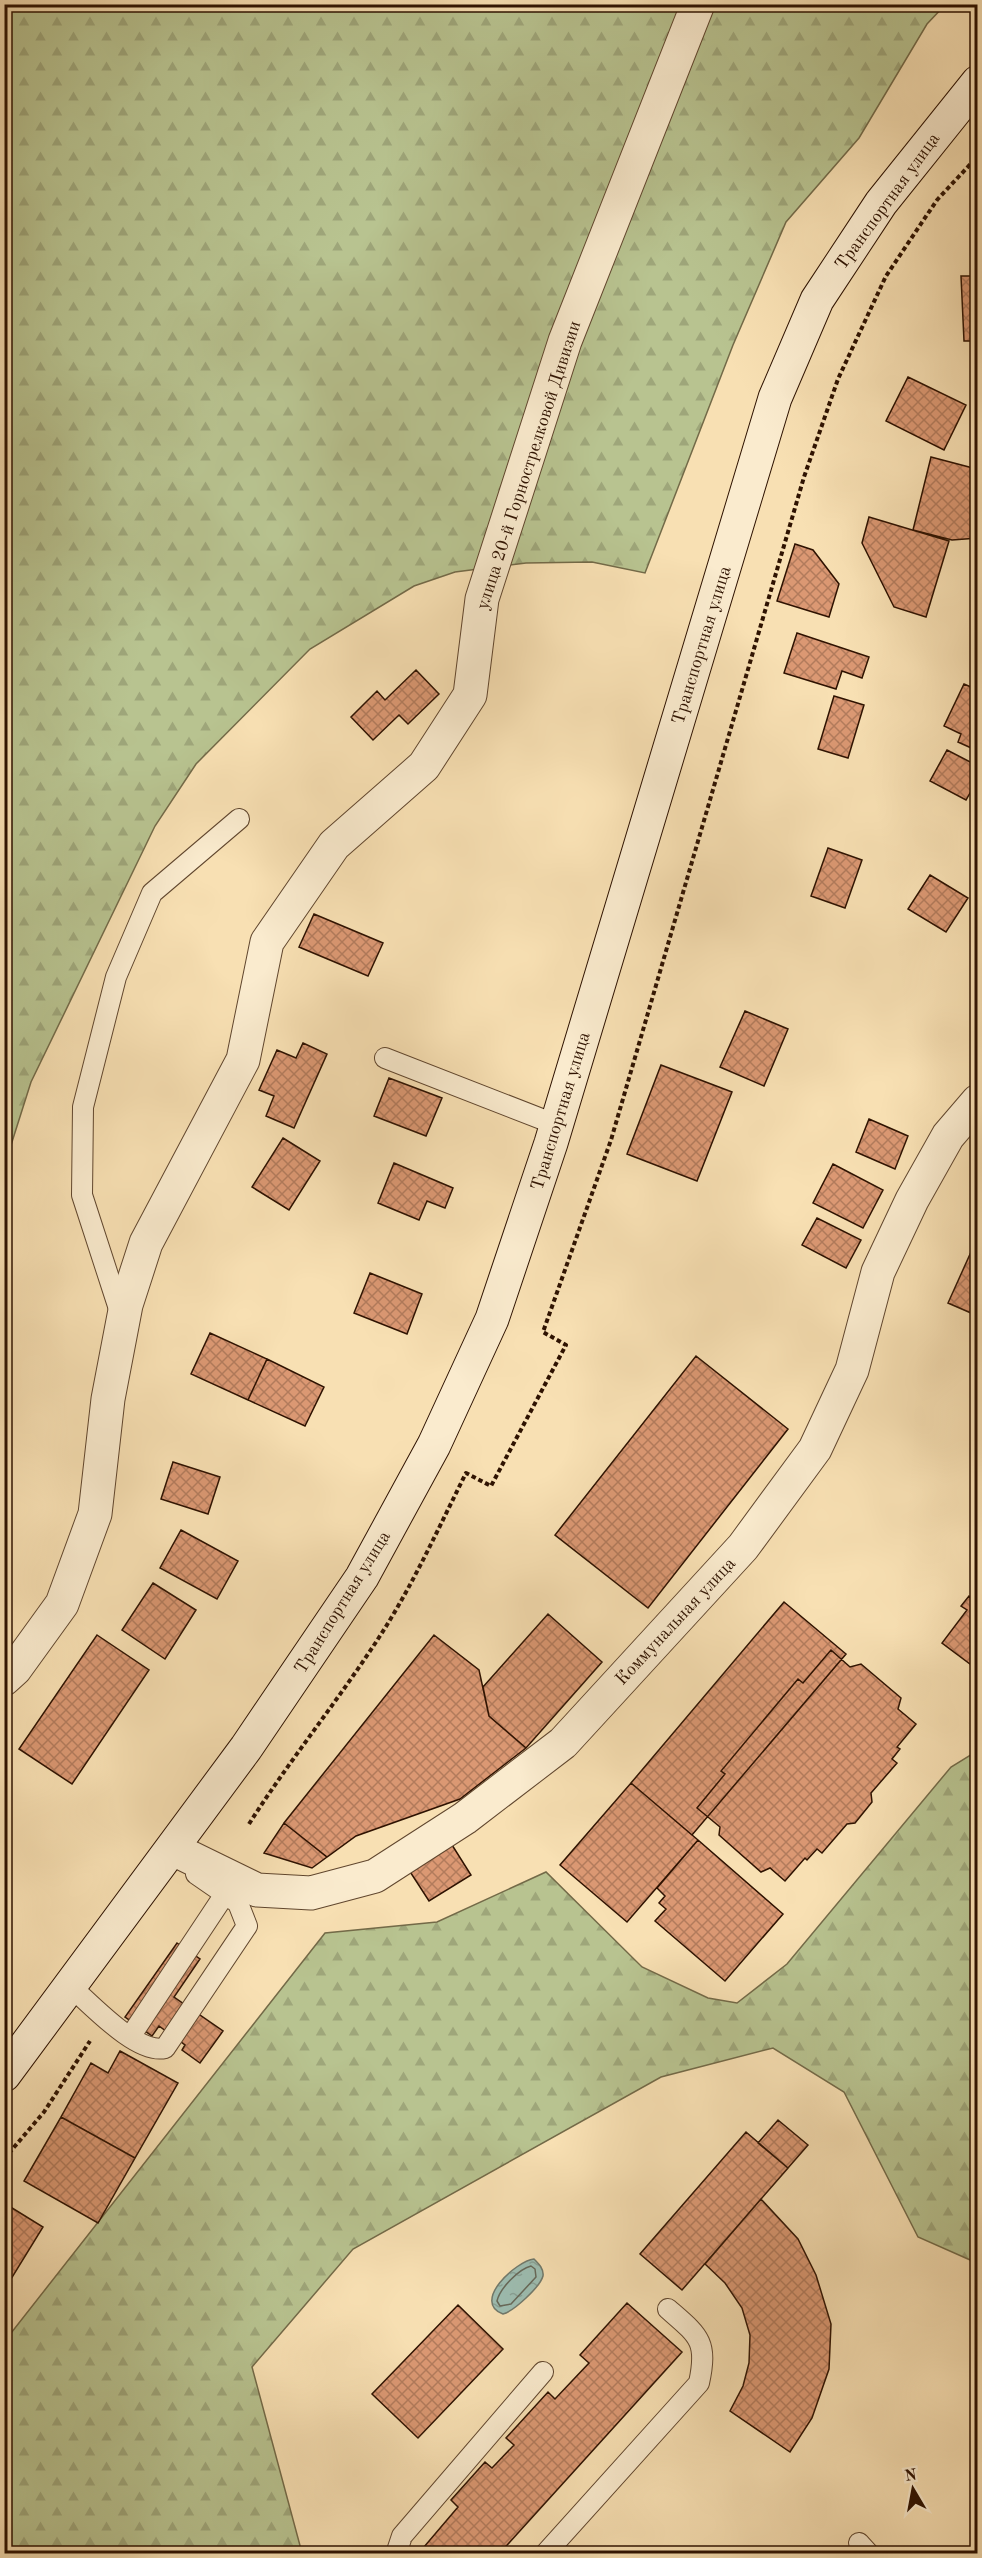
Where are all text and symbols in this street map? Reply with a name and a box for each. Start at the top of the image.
street label: Транспортная улица [832,130,944,273]
street label: улица 20-й Горнострелковой Дивизии [474,319,584,612]
street label: Транспортная улица [669,564,735,727]
street label: Транспортная улица [528,1030,594,1193]
street label: Транспортная улица [292,1528,394,1677]
street label: Коммунальная улица [612,1554,739,1689]
north arrow [883,2459,943,2519]
text: N [903,2467,919,2485]

